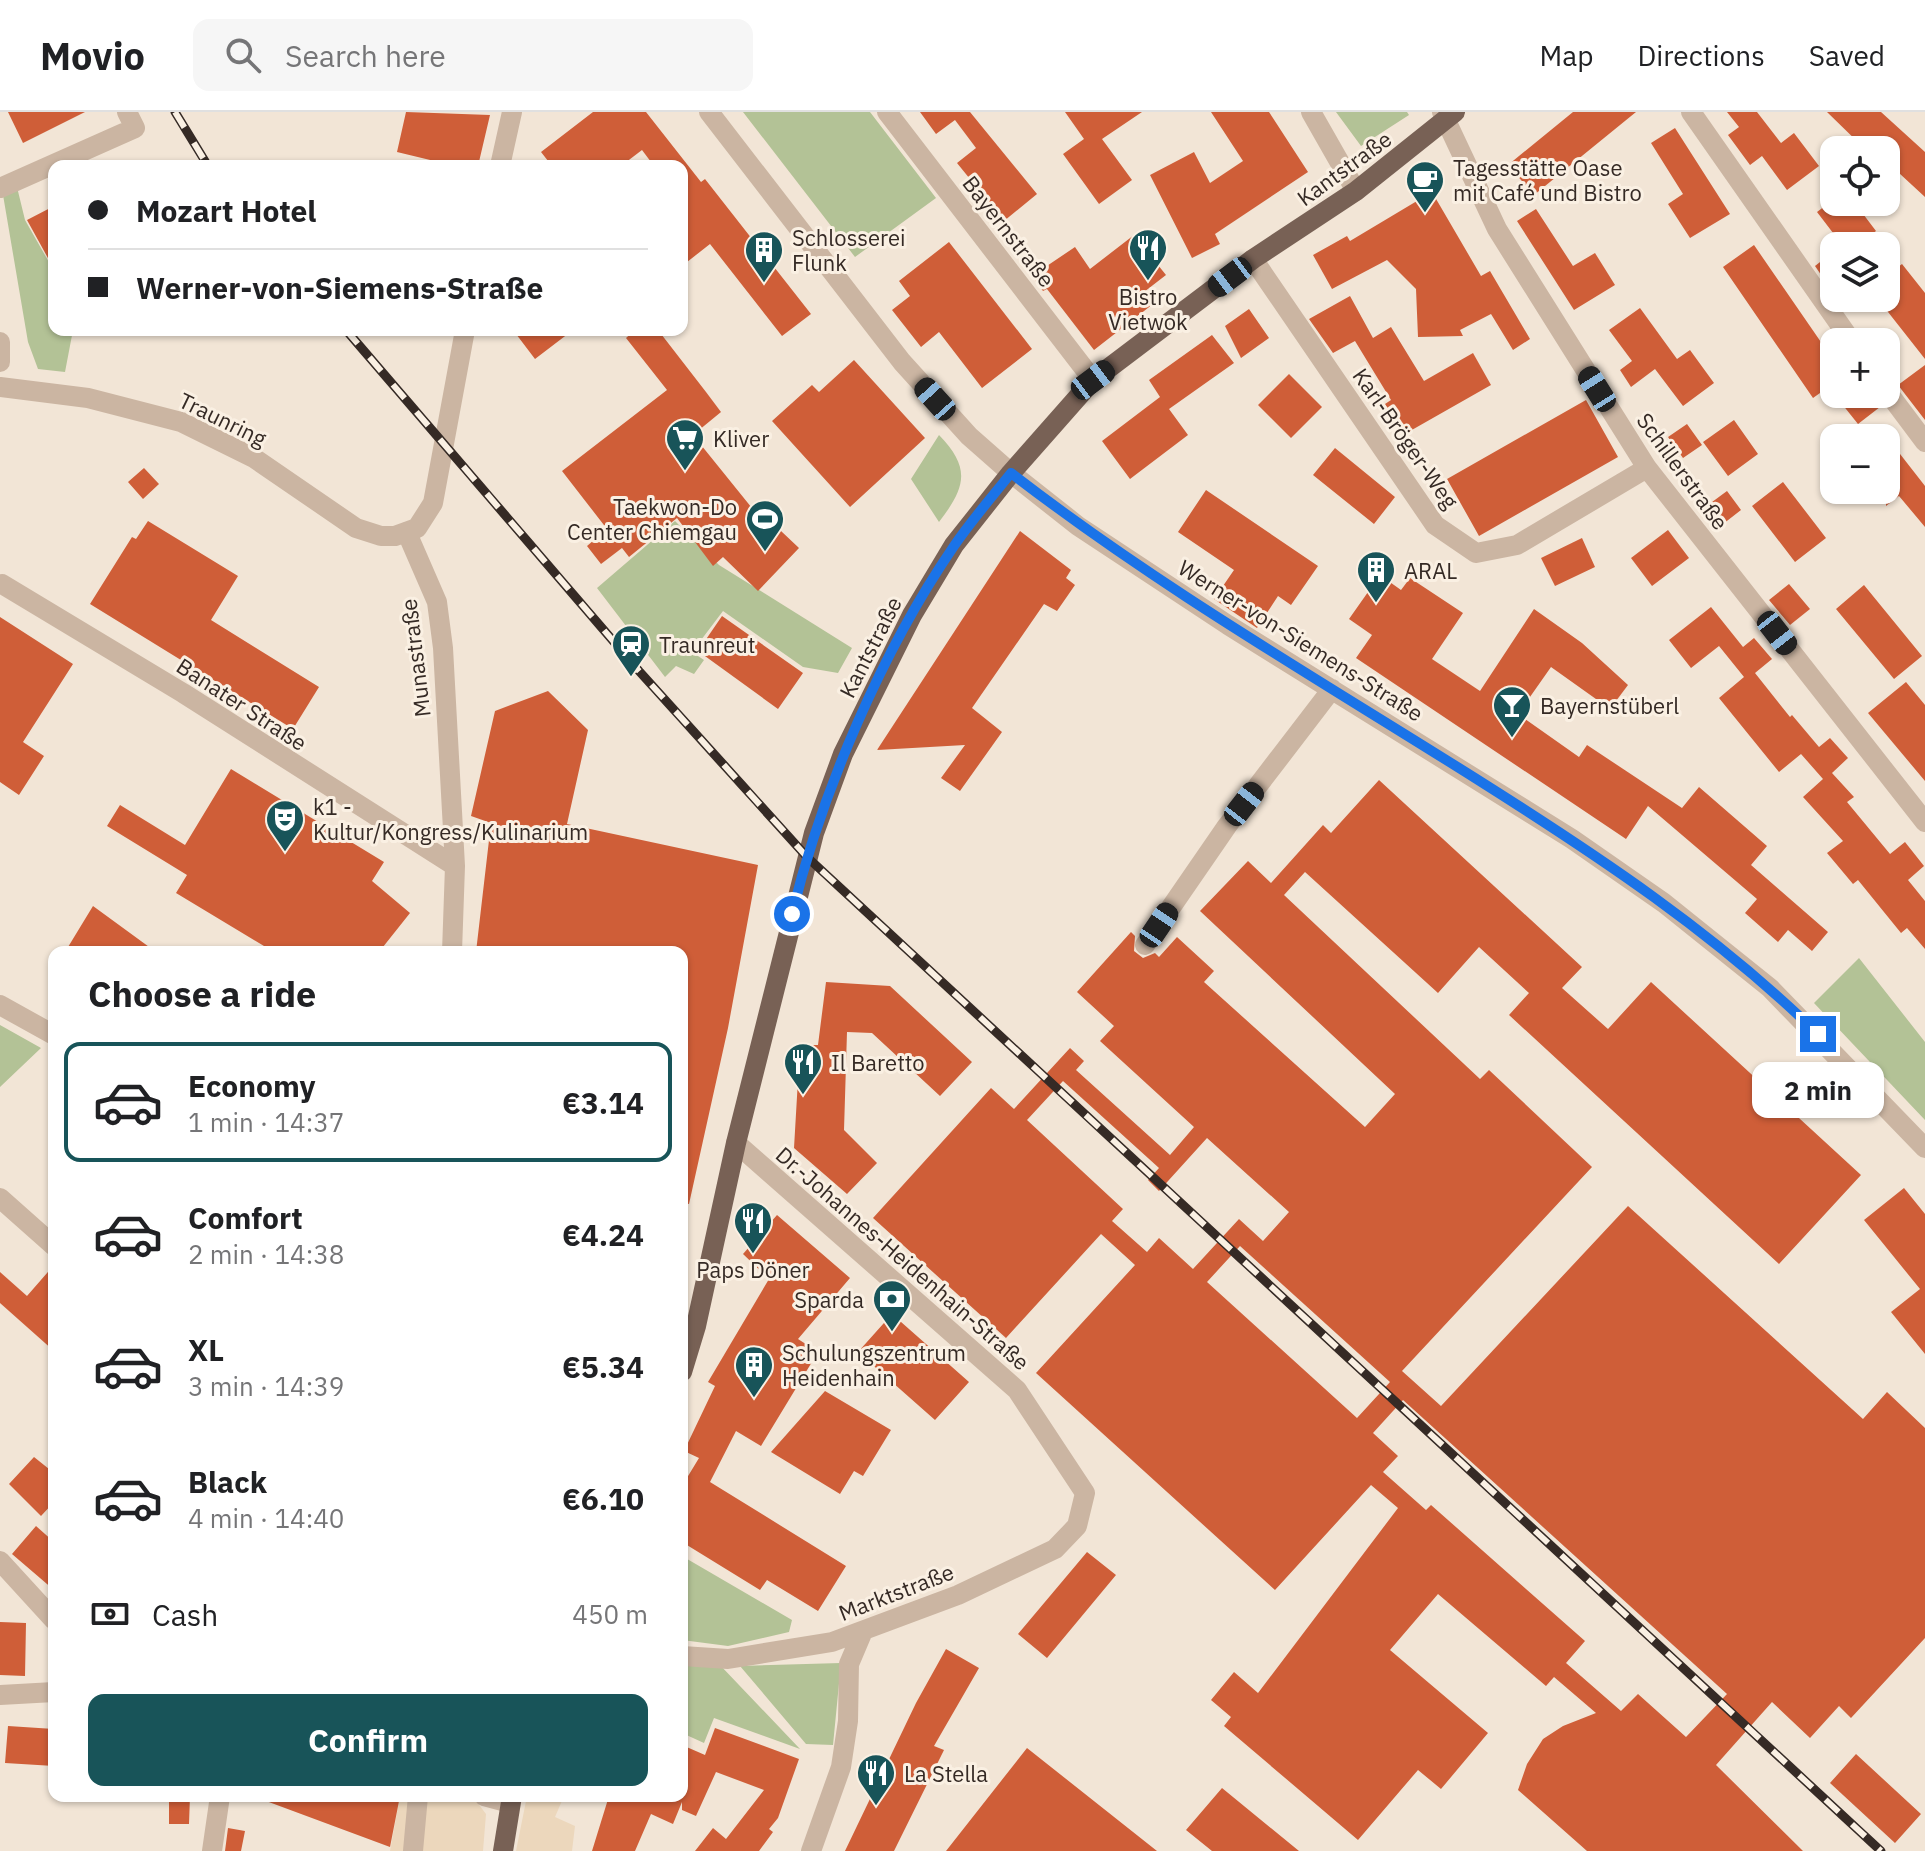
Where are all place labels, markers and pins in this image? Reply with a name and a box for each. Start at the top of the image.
place label: Tagesstätte Oase mit Café und Bistro [1453,153,1642,207]
cafe icon: Tagesstätte Oase mit Café und Bistro [1404,159,1446,214]
place label: Schlosserei Flunk [792,223,906,277]
restaurant icon: Bistro Vietwok [1127,227,1169,282]
building icon: Schlosserei Flunk [743,229,785,284]
place label: Bistro Vietwok [1108,282,1188,336]
supermarket icon: Kliver [664,417,706,472]
place label: Kliver [713,424,769,453]
place label: Taekwon-Do Center Chiemgau [567,492,737,546]
sports icon: Taekwon-Do Center Chiemgau [744,498,786,553]
building icon: ARAL [1355,549,1397,604]
place label: ARAL [1404,556,1457,585]
station icon: Traunreut [610,623,652,678]
place label: Traunreut [659,630,756,659]
bar icon: Bayernstüberl [1491,684,1533,739]
place label: Bayernstüberl [1540,691,1679,720]
place label: k1 - Kultur/Kongress/Kulinarium [313,792,588,846]
theatre icon: k1 - Kultur/Kongress/Kulinarium [264,798,306,853]
restaurant icon: Il Baretto [782,1041,824,1096]
place label: Il Baretto [831,1048,925,1077]
restaurant icon: Paps Döner [732,1200,774,1255]
place label: Paps Döner [696,1255,810,1284]
bank icon: Sparda [871,1278,913,1333]
place label: Sparda [794,1285,864,1314]
place label: Schulungszentrum Heidenhain [782,1338,966,1392]
building icon: Schulungszentrum Heidenhain [733,1344,775,1399]
restaurant icon: La Stella [855,1752,897,1807]
place label: La Stella [904,1759,988,1788]

